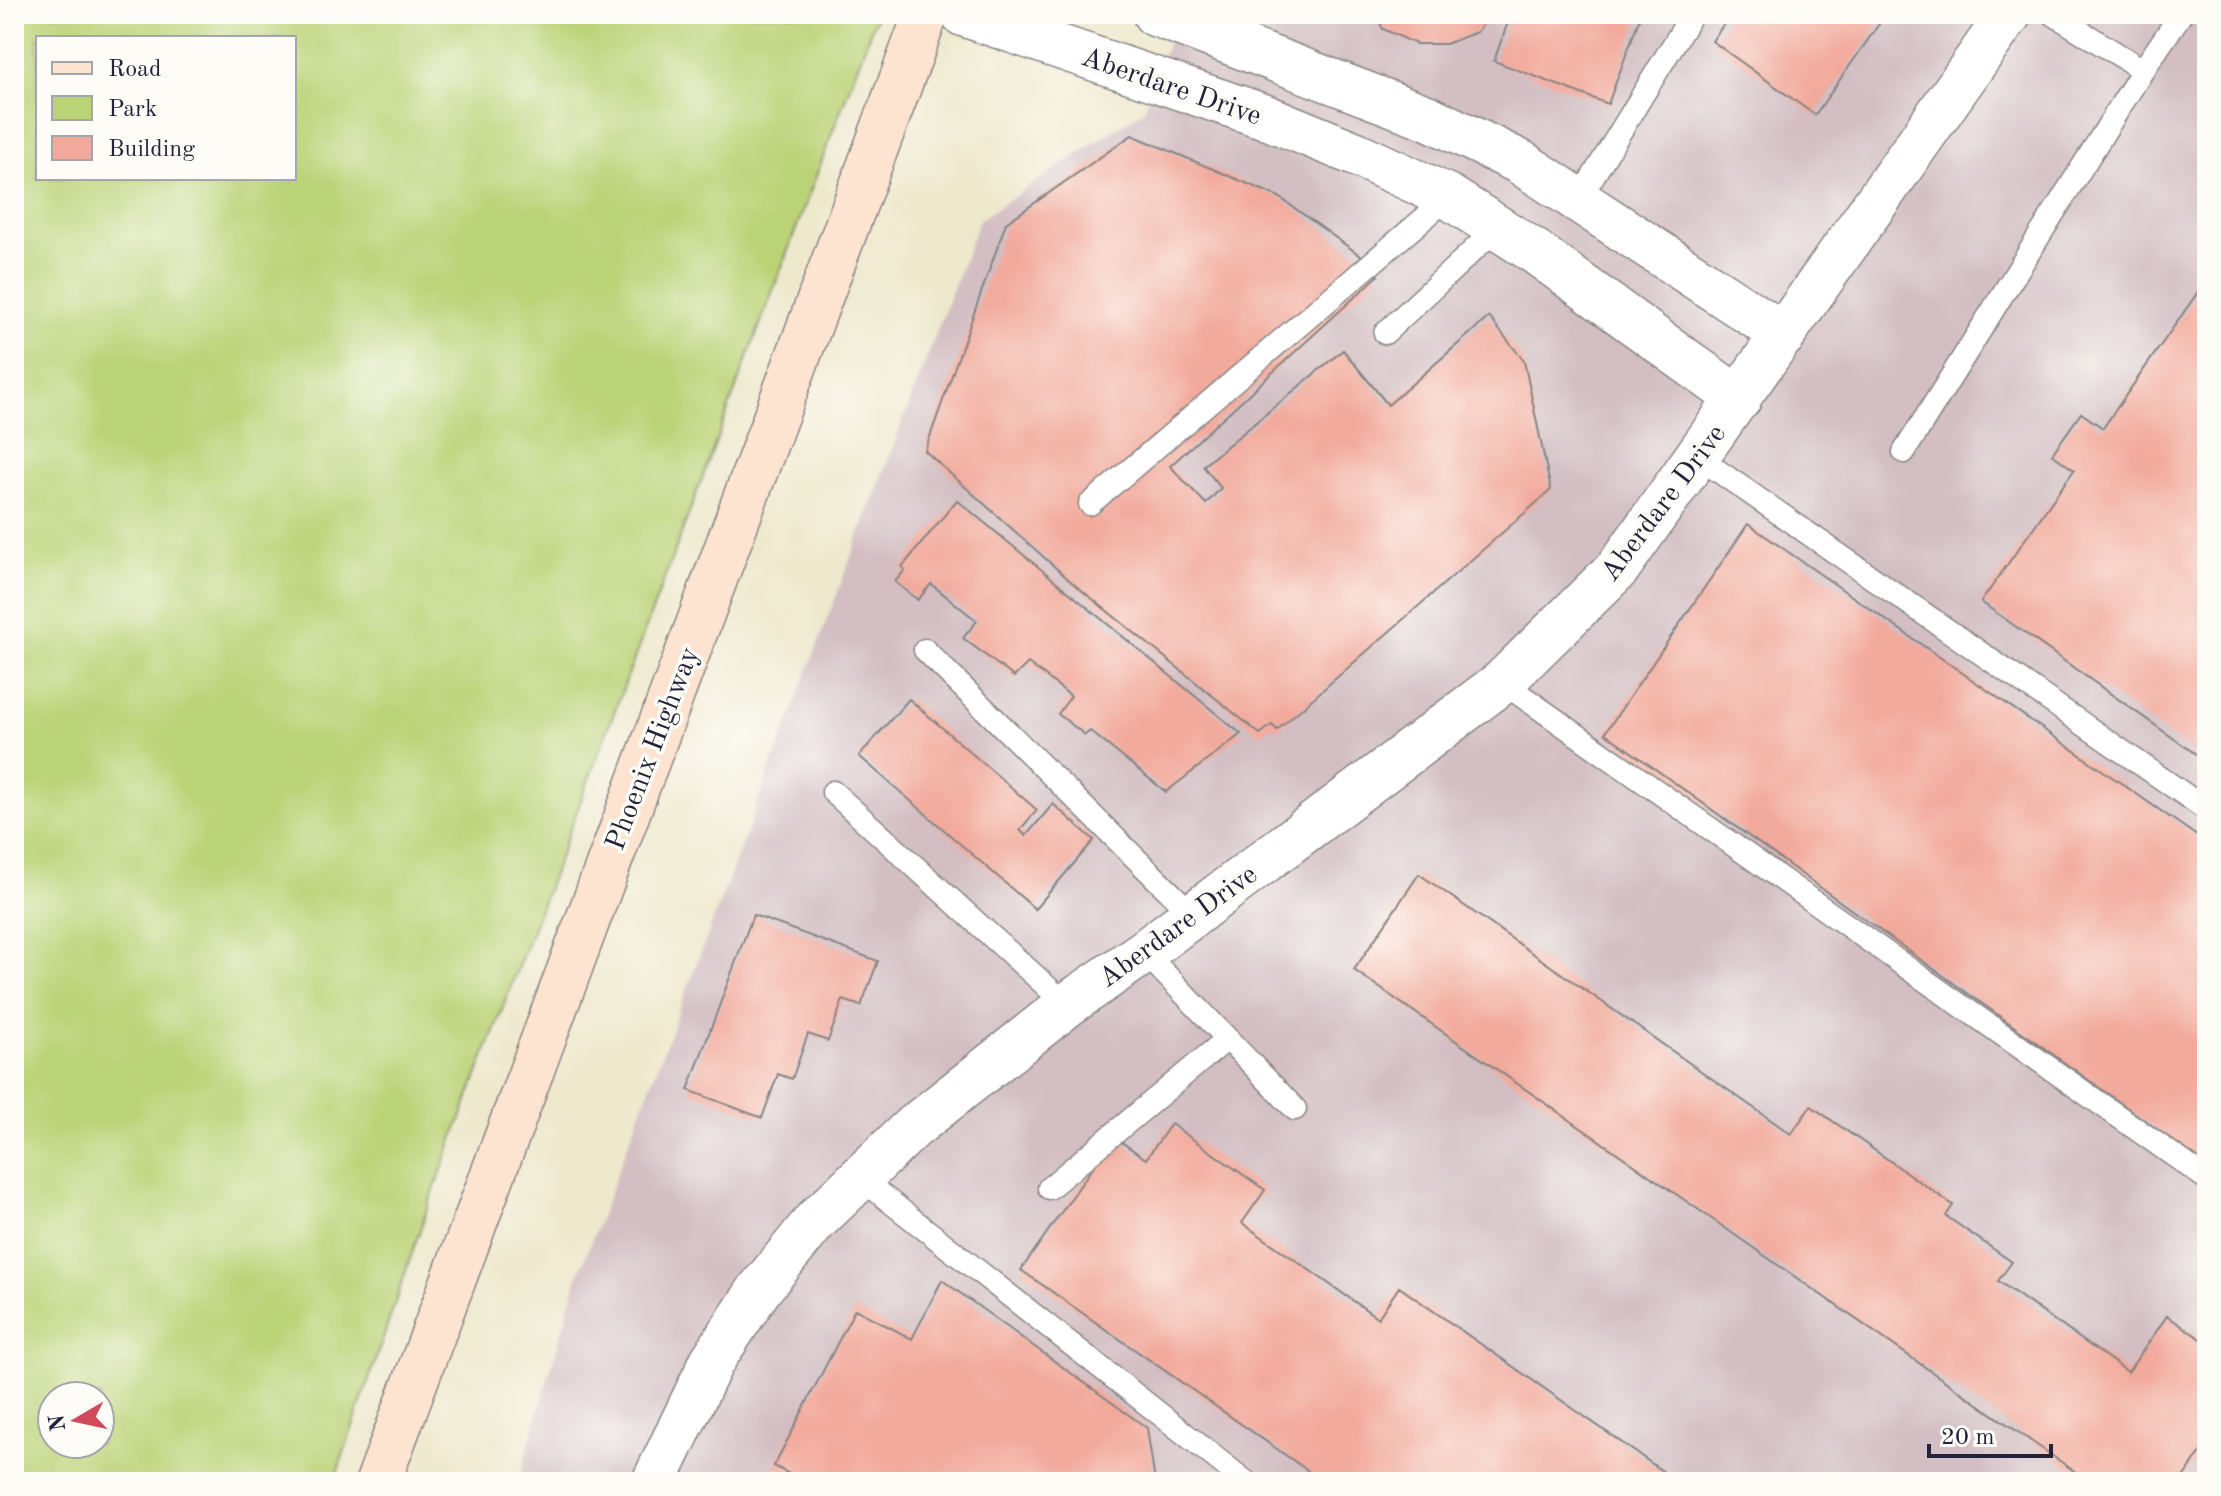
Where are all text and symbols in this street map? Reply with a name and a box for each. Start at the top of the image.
legend [36,36,296,180]
street label: Aberdare Drive [1078,44,1264,132]
text: Road [108,58,161,82]
text: Park [108,98,157,122]
text: Building [108,138,195,162]
street label: Aberdare Drive [1597,420,1732,587]
street label: Phoenix Highway [602,643,705,855]
street label: Aberdare Drive [1094,861,1263,994]
north arrow [36,1380,116,1460]
scale bar [1929,1408,2051,1458]
text: N [46,1413,70,1433]
text: 20 m [1941,1426,1995,1450]

